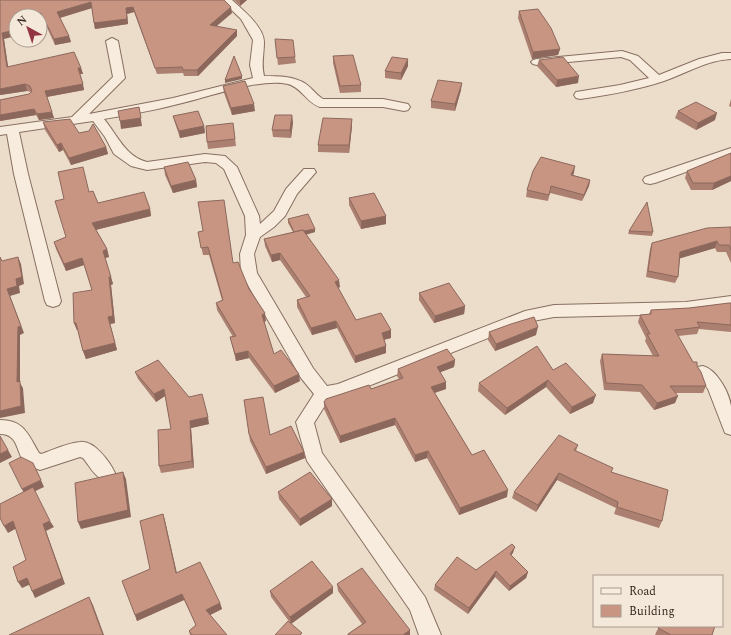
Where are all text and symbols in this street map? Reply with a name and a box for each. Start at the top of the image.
north arrow [8,8,48,48]
text: N [13,11,31,30]
legend [593,575,723,627]
text: Road [629,582,656,601]
text: Building [629,602,675,621]

